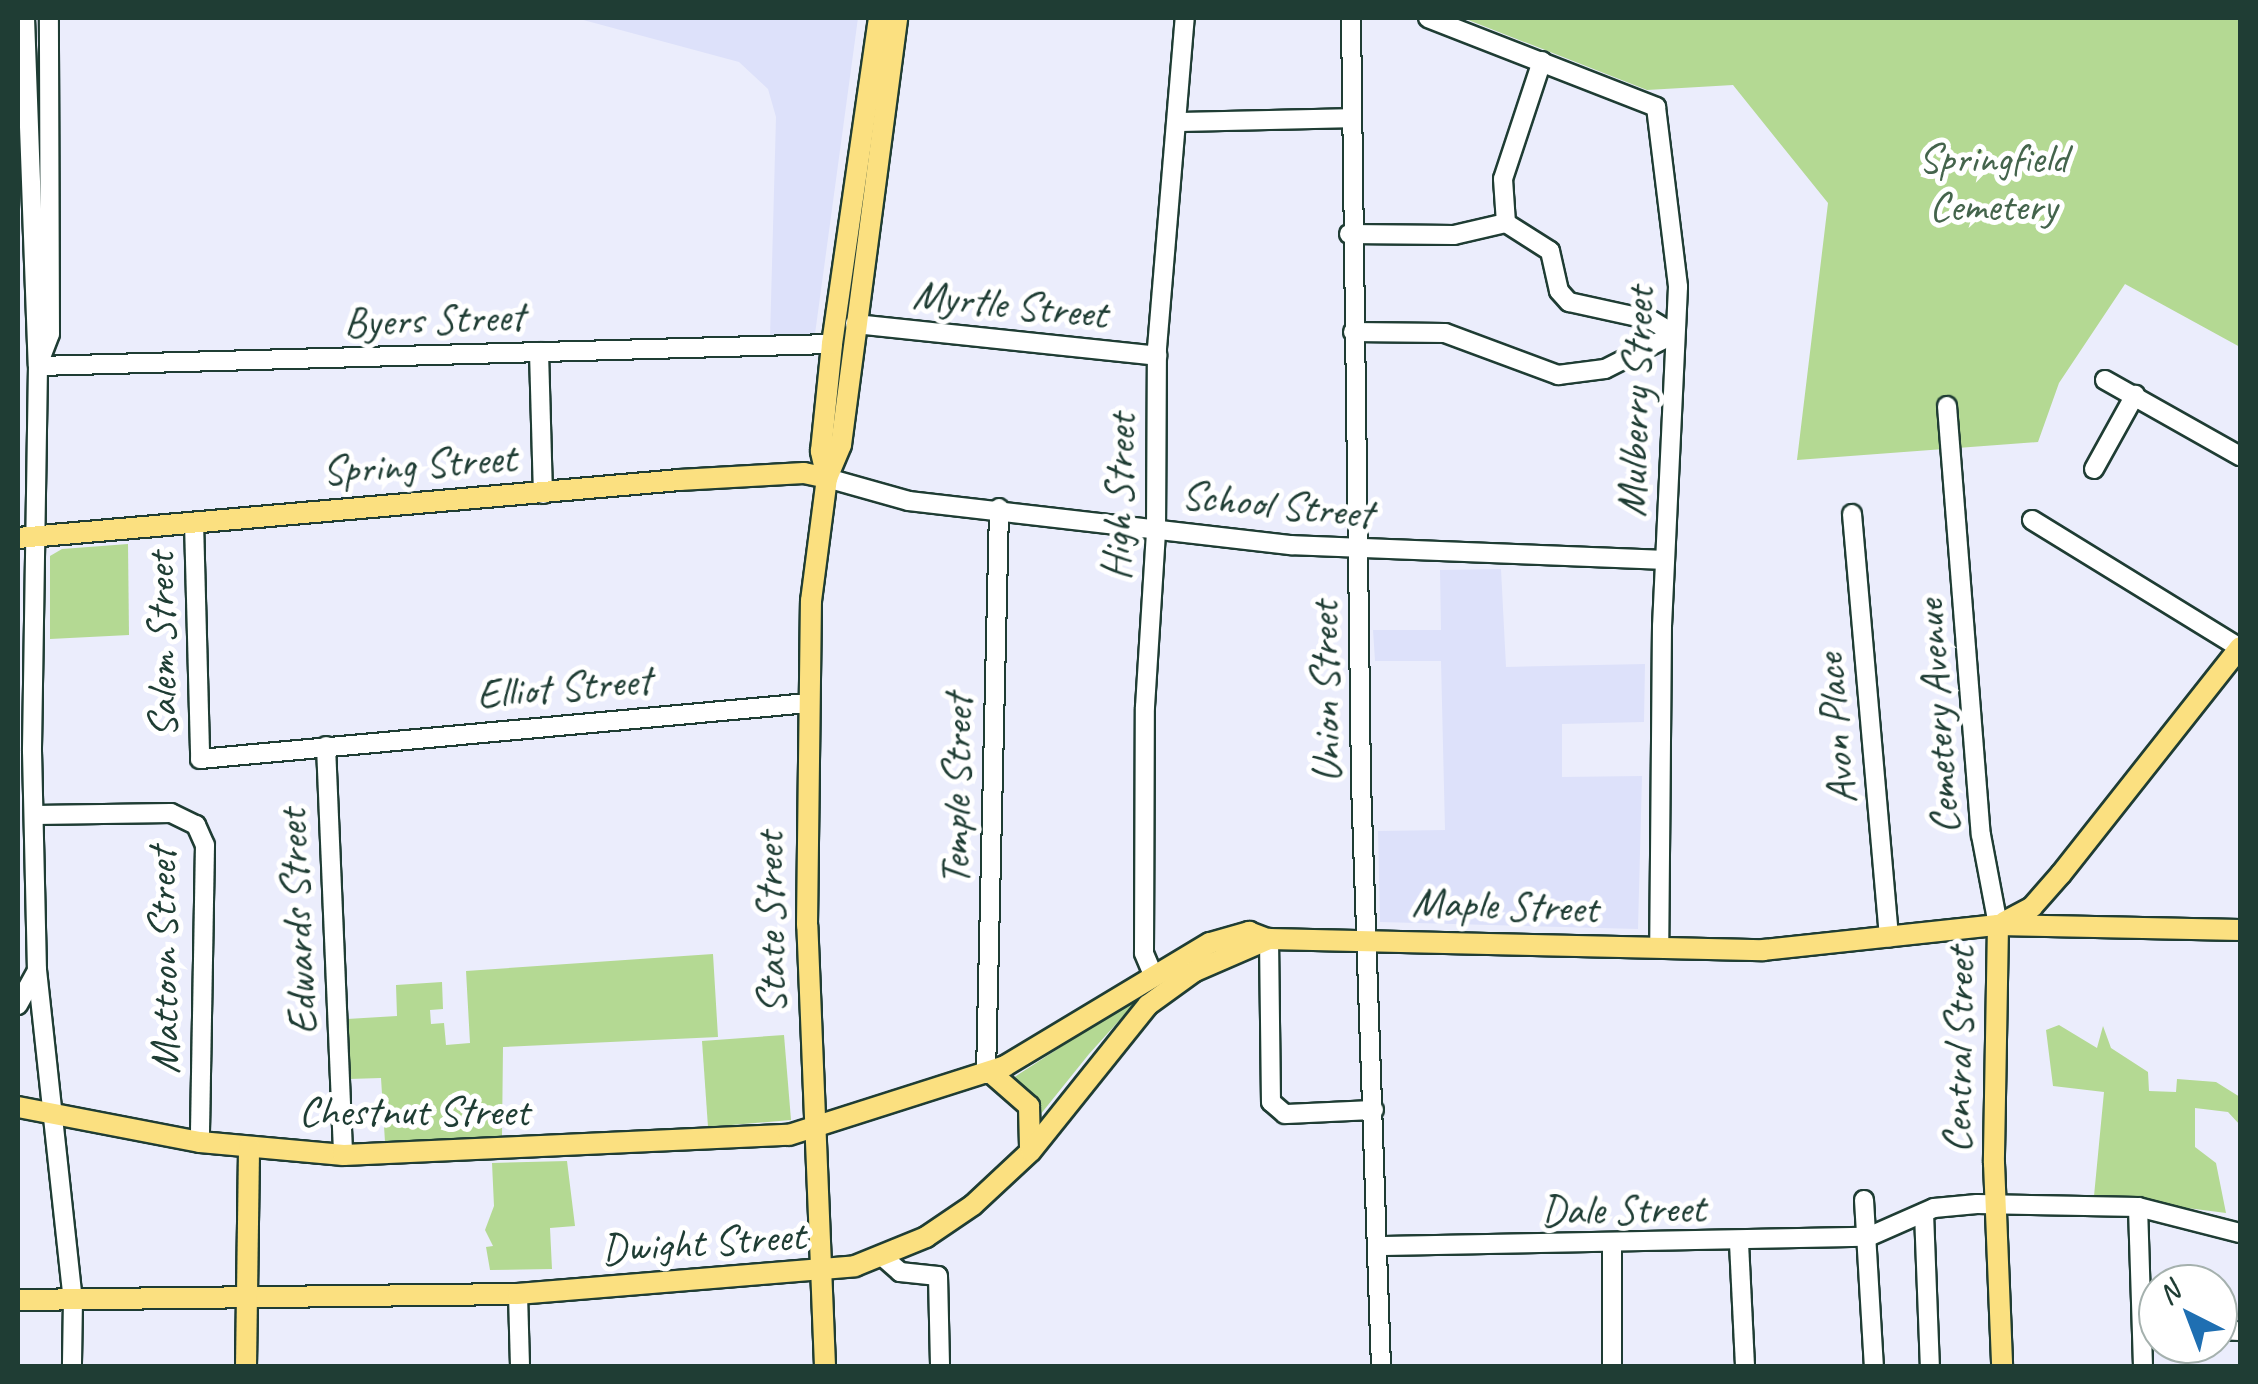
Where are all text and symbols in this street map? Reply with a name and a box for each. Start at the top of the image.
park label: Springfield Cemetery [1918,134,2068,232]
street label: Myrtle Street [910,270,1110,340]
street label: Mulberry Street [1607,286,1665,518]
street label: Byers Street [343,292,525,348]
street label: High Street [1091,412,1147,582]
street label: Spring Street [320,433,518,497]
street label: School Street [1179,470,1375,540]
street label: Salem Street [135,551,189,739]
street label: Cemetery Avenue [1905,598,1971,836]
street label: Union Street [1299,600,1353,784]
street label: Avon Place [1804,651,1868,807]
street label: Elliot Street [475,655,653,721]
street label: Temple Street [930,694,984,886]
street label: Edwards Street [267,808,329,1036]
street label: State Street [744,831,798,1015]
street label: Mattoon Street [137,847,191,1075]
street label: Maple Street [1411,878,1599,934]
street label: Central Street [1932,946,1986,1154]
street label: Chestnut Street [298,1087,530,1137]
street label: Dale Street [1540,1183,1706,1237]
street label: Dwight Street [599,1211,807,1275]
north arrow [2138,1264,2238,1364]
text: N [2151,1274,2187,1312]

